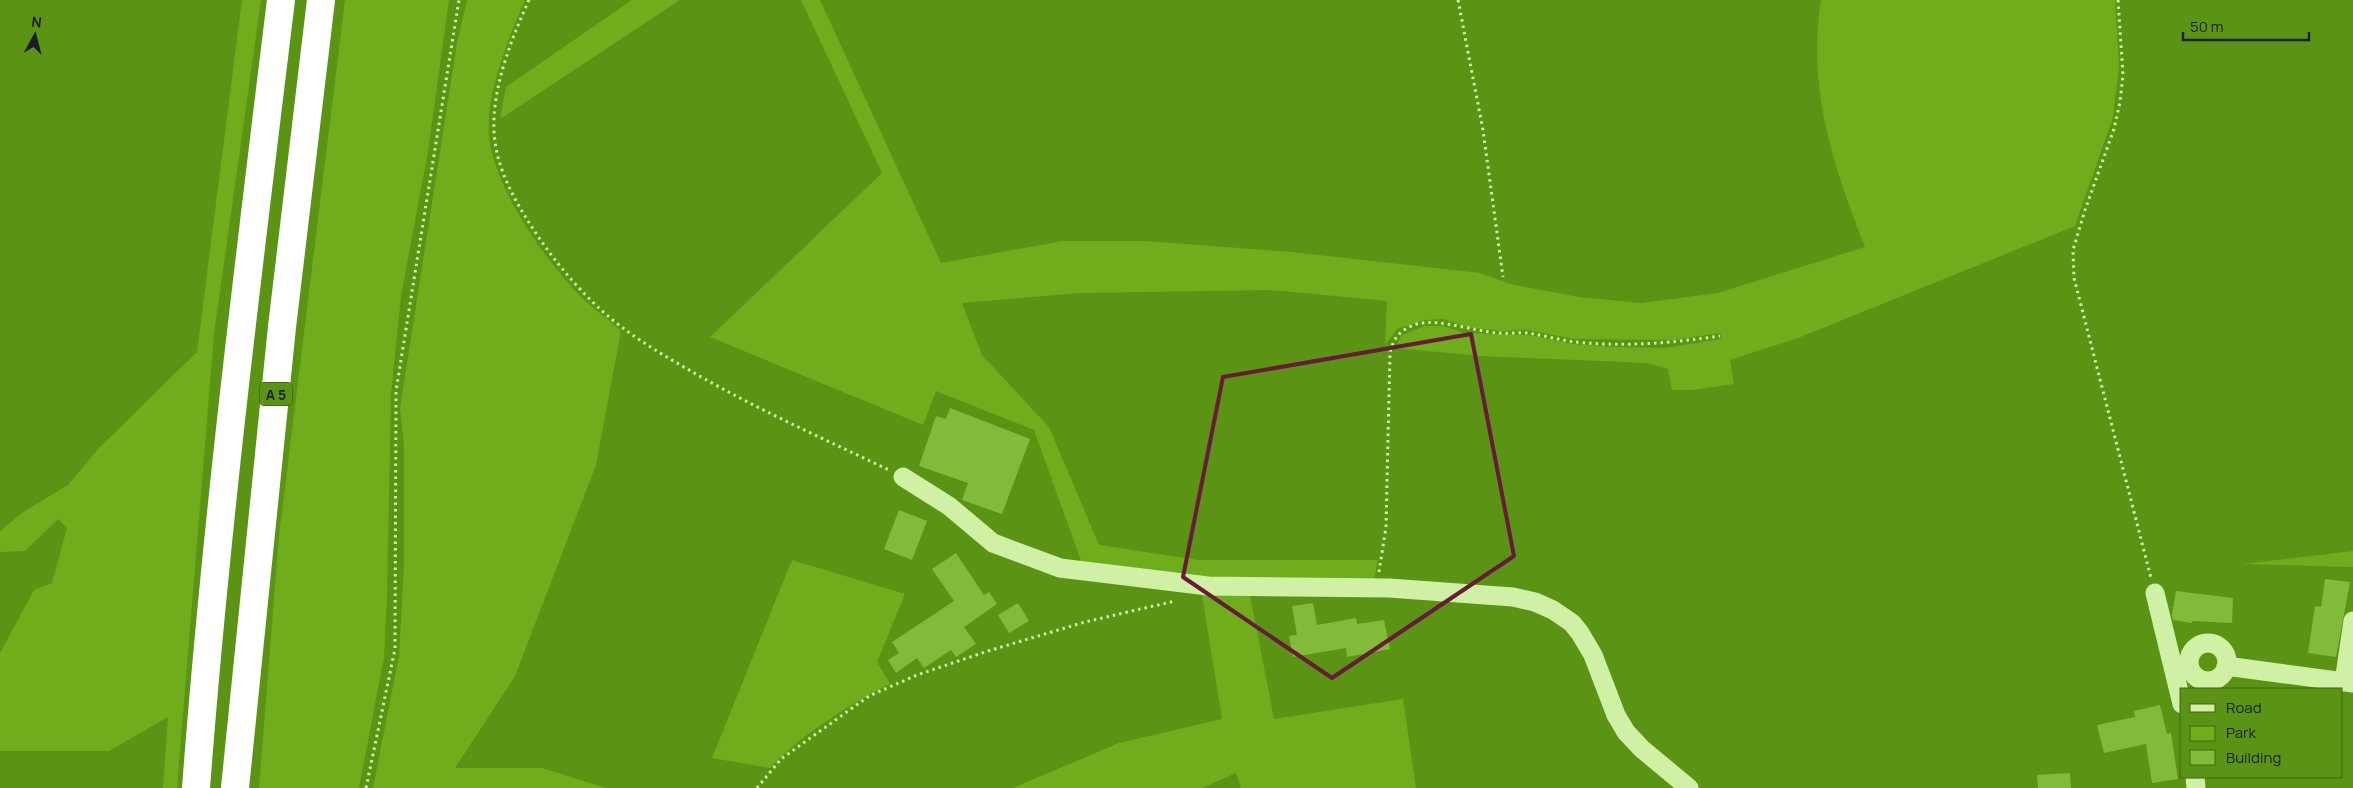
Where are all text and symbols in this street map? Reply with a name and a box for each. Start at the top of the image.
north arrow [10,10,60,60]
scale bar [2183,10,2309,42]
text: N [30,12,43,32]
text: 50 m [2190,16,2224,37]
road number: A 5 [260,382,292,406]
legend [2180,688,2343,778]
text: Road [2226,697,2262,718]
text: Park [2226,722,2256,743]
text: Building [2226,747,2281,768]

